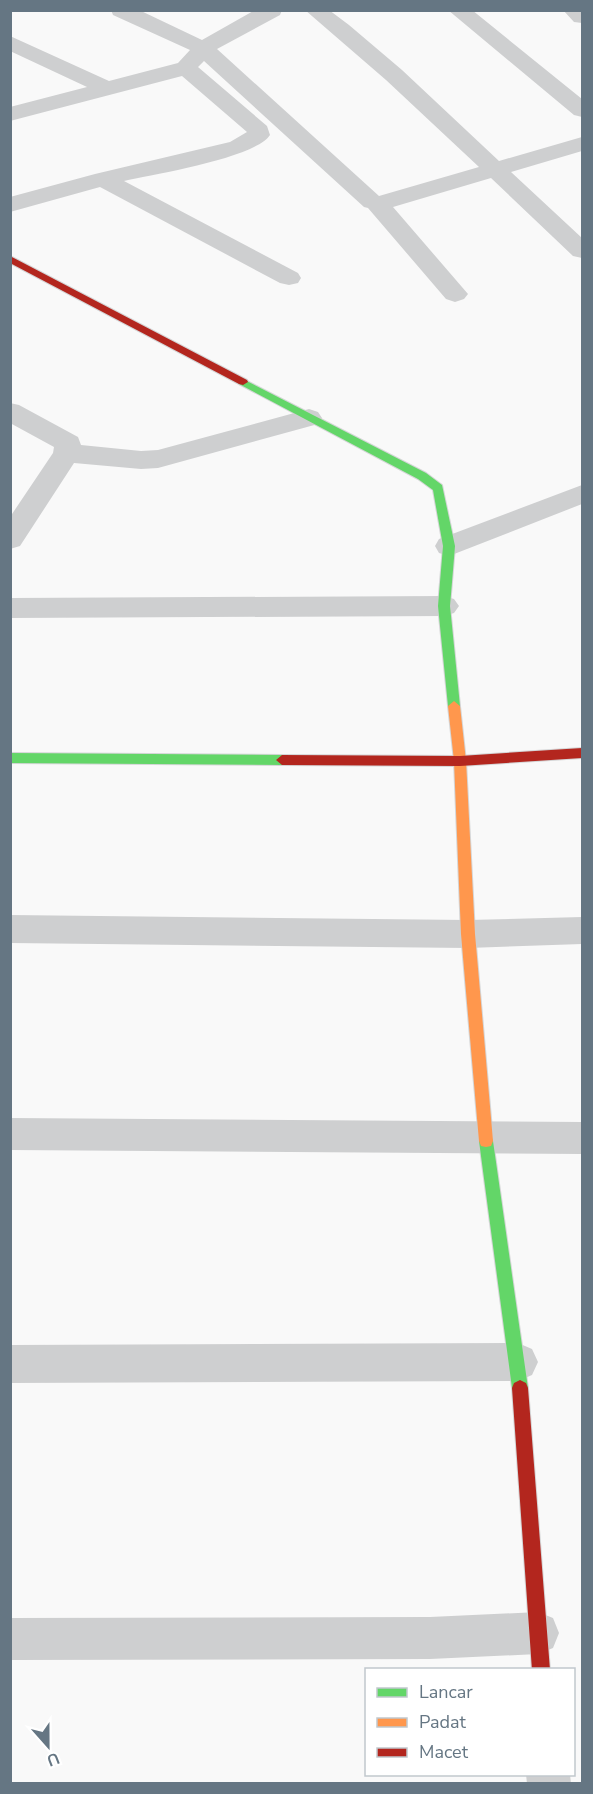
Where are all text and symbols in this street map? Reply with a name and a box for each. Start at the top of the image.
legend [365,1668,575,1776]
text: Lancar [419,1680,473,1704]
text: Padat [419,1710,467,1734]
north arrow [18,1716,78,1776]
text: Macet [419,1740,469,1764]
text: U [44,1747,62,1771]

